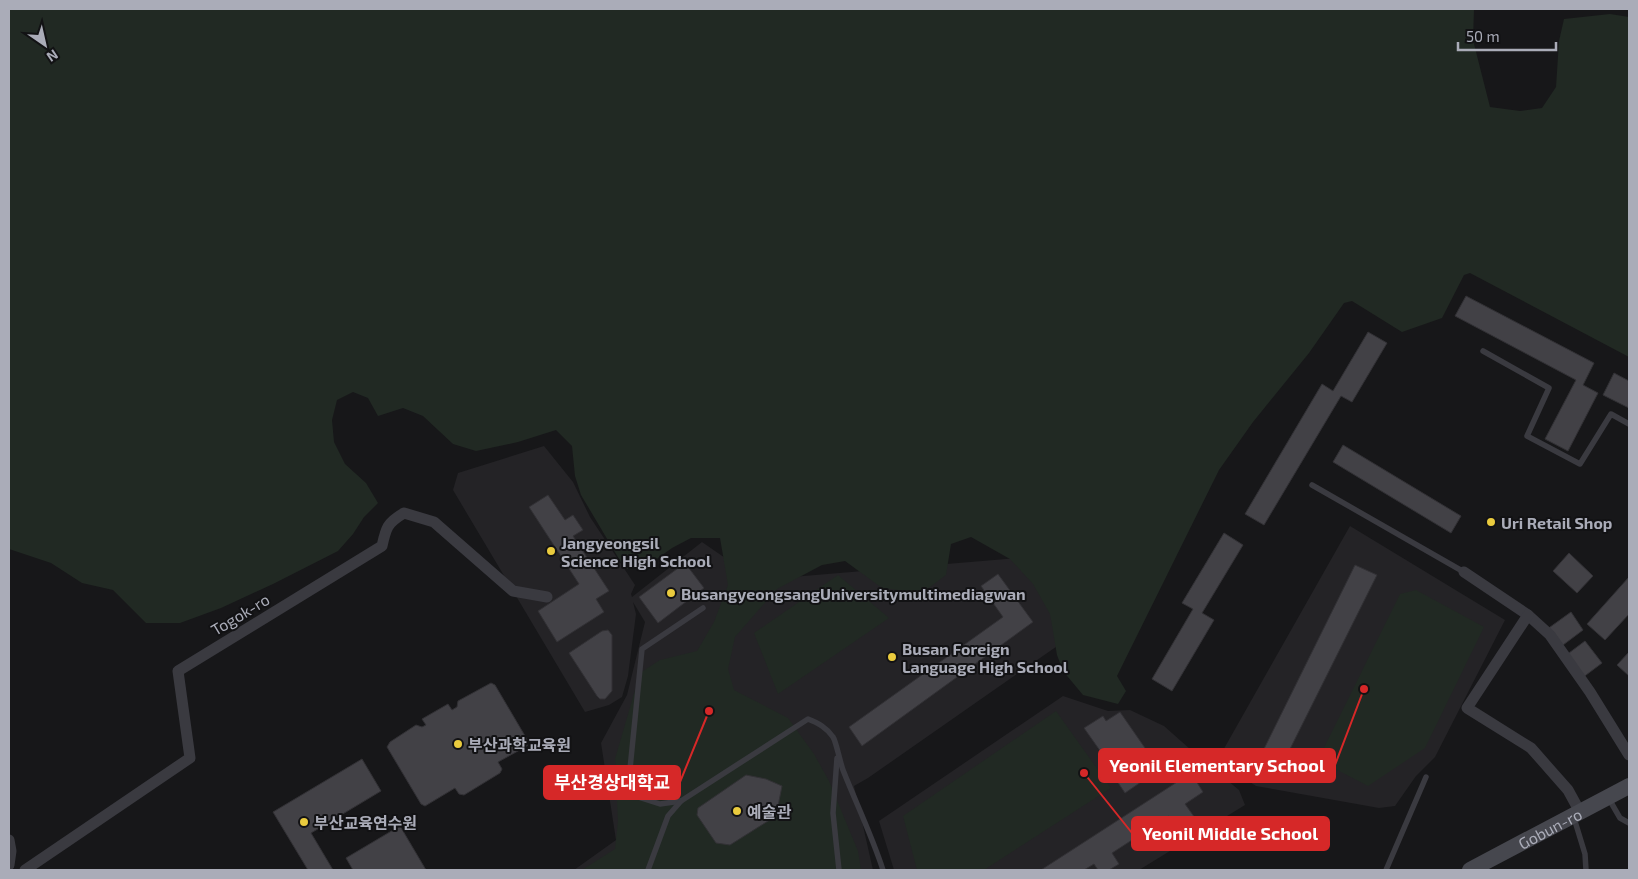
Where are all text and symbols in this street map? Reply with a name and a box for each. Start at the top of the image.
north arrow [20,20,70,70]
scale bar [1458,20,1556,52]
text: 50 m [1466,27,1500,45]
text: N [44,46,61,66]
place label: Uri Retail Shop [1501,513,1612,532]
marker: Uri Retail Shop [1485,516,1497,528]
place label: Jangyeongsil Science High School [561,533,712,570]
marker: Jangyeongsil Science High School [545,545,557,557]
place label: BusangyeongsangUniversitymultimediagwan [681,584,1026,604]
marker: BusangyeongsangUniversitymultimediagwan [665,587,677,599]
street label: Togok-ro [207,589,273,639]
place label: Busan Foreign Language High School [902,639,1069,676]
marker: Busan Foreign Language High School [886,651,898,663]
place label: 부산과학교육원 [468,735,571,754]
marker: 부산과학교육원 [452,738,464,750]
callout: Yeonil Elementary School [1099,749,1335,782]
text: Yeonil Elementary School [1109,754,1325,776]
callout: 부산경상대학교 [544,766,680,799]
text: 부산경상대학교 [554,771,670,793]
place label: 예술관 [747,802,791,821]
street label: Gobun-ro [1515,803,1585,853]
marker: 예술관 [731,805,743,817]
place label: 부산교육연수원 [314,813,417,832]
marker: 부산교육연수원 [298,816,310,828]
callout: Yeonil Middle School [1132,817,1329,850]
text: Yeonil Middle School [1142,822,1318,844]

